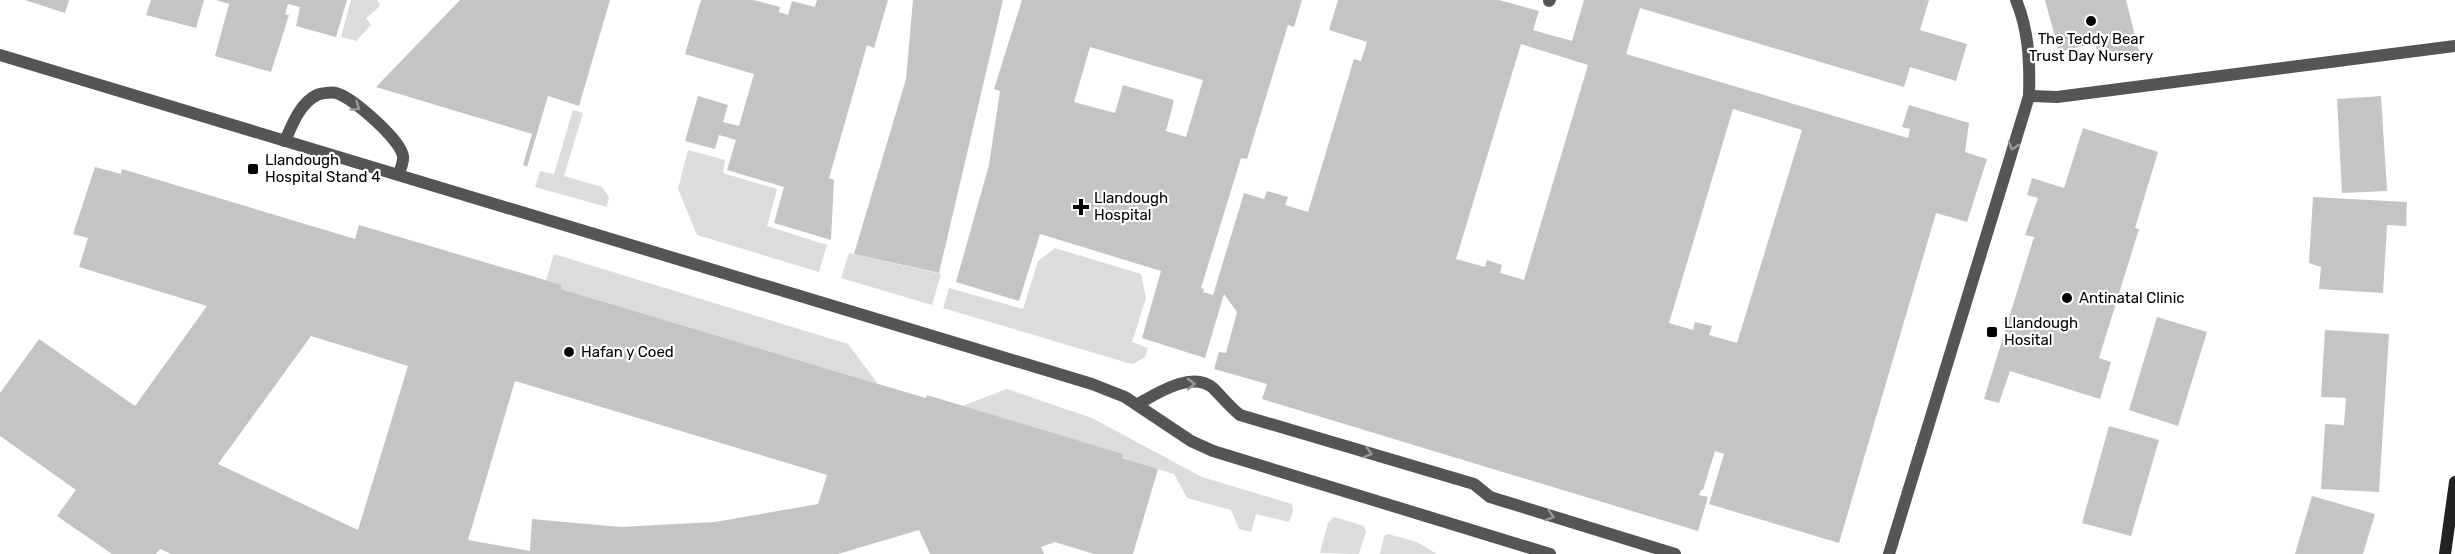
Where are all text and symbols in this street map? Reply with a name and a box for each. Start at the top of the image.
marker: The Teddy Bear Trust Day Nursery [2084,14,2098,28]
place label: The Teddy Bear Trust Day Nursery [2029,30,2153,65]
one-way arrow [350,100,361,111]
one-way arrow [2008,140,2020,151]
place label: Llandough Hospital Stand 4 [265,151,381,186]
marker: Llandough Hospital Stand 4 [246,162,260,176]
place label: Llandough Hospital [1094,189,1168,224]
marker: Llandough Hospital [1072,198,1090,216]
place label: Antinatal Clinic [2079,289,2185,307]
marker: Antinatal Clinic [2060,291,2074,305]
place label: Llandough Hosital [2004,314,2078,349]
marker: Llandough Hosital [1985,325,1999,339]
place label: Hafan y Coed [581,343,674,361]
marker: Hafan y Coed [562,345,576,359]
one-way arrow [1186,378,1195,390]
one-way arrow [1362,446,1373,458]
one-way arrow [1544,509,1555,521]

